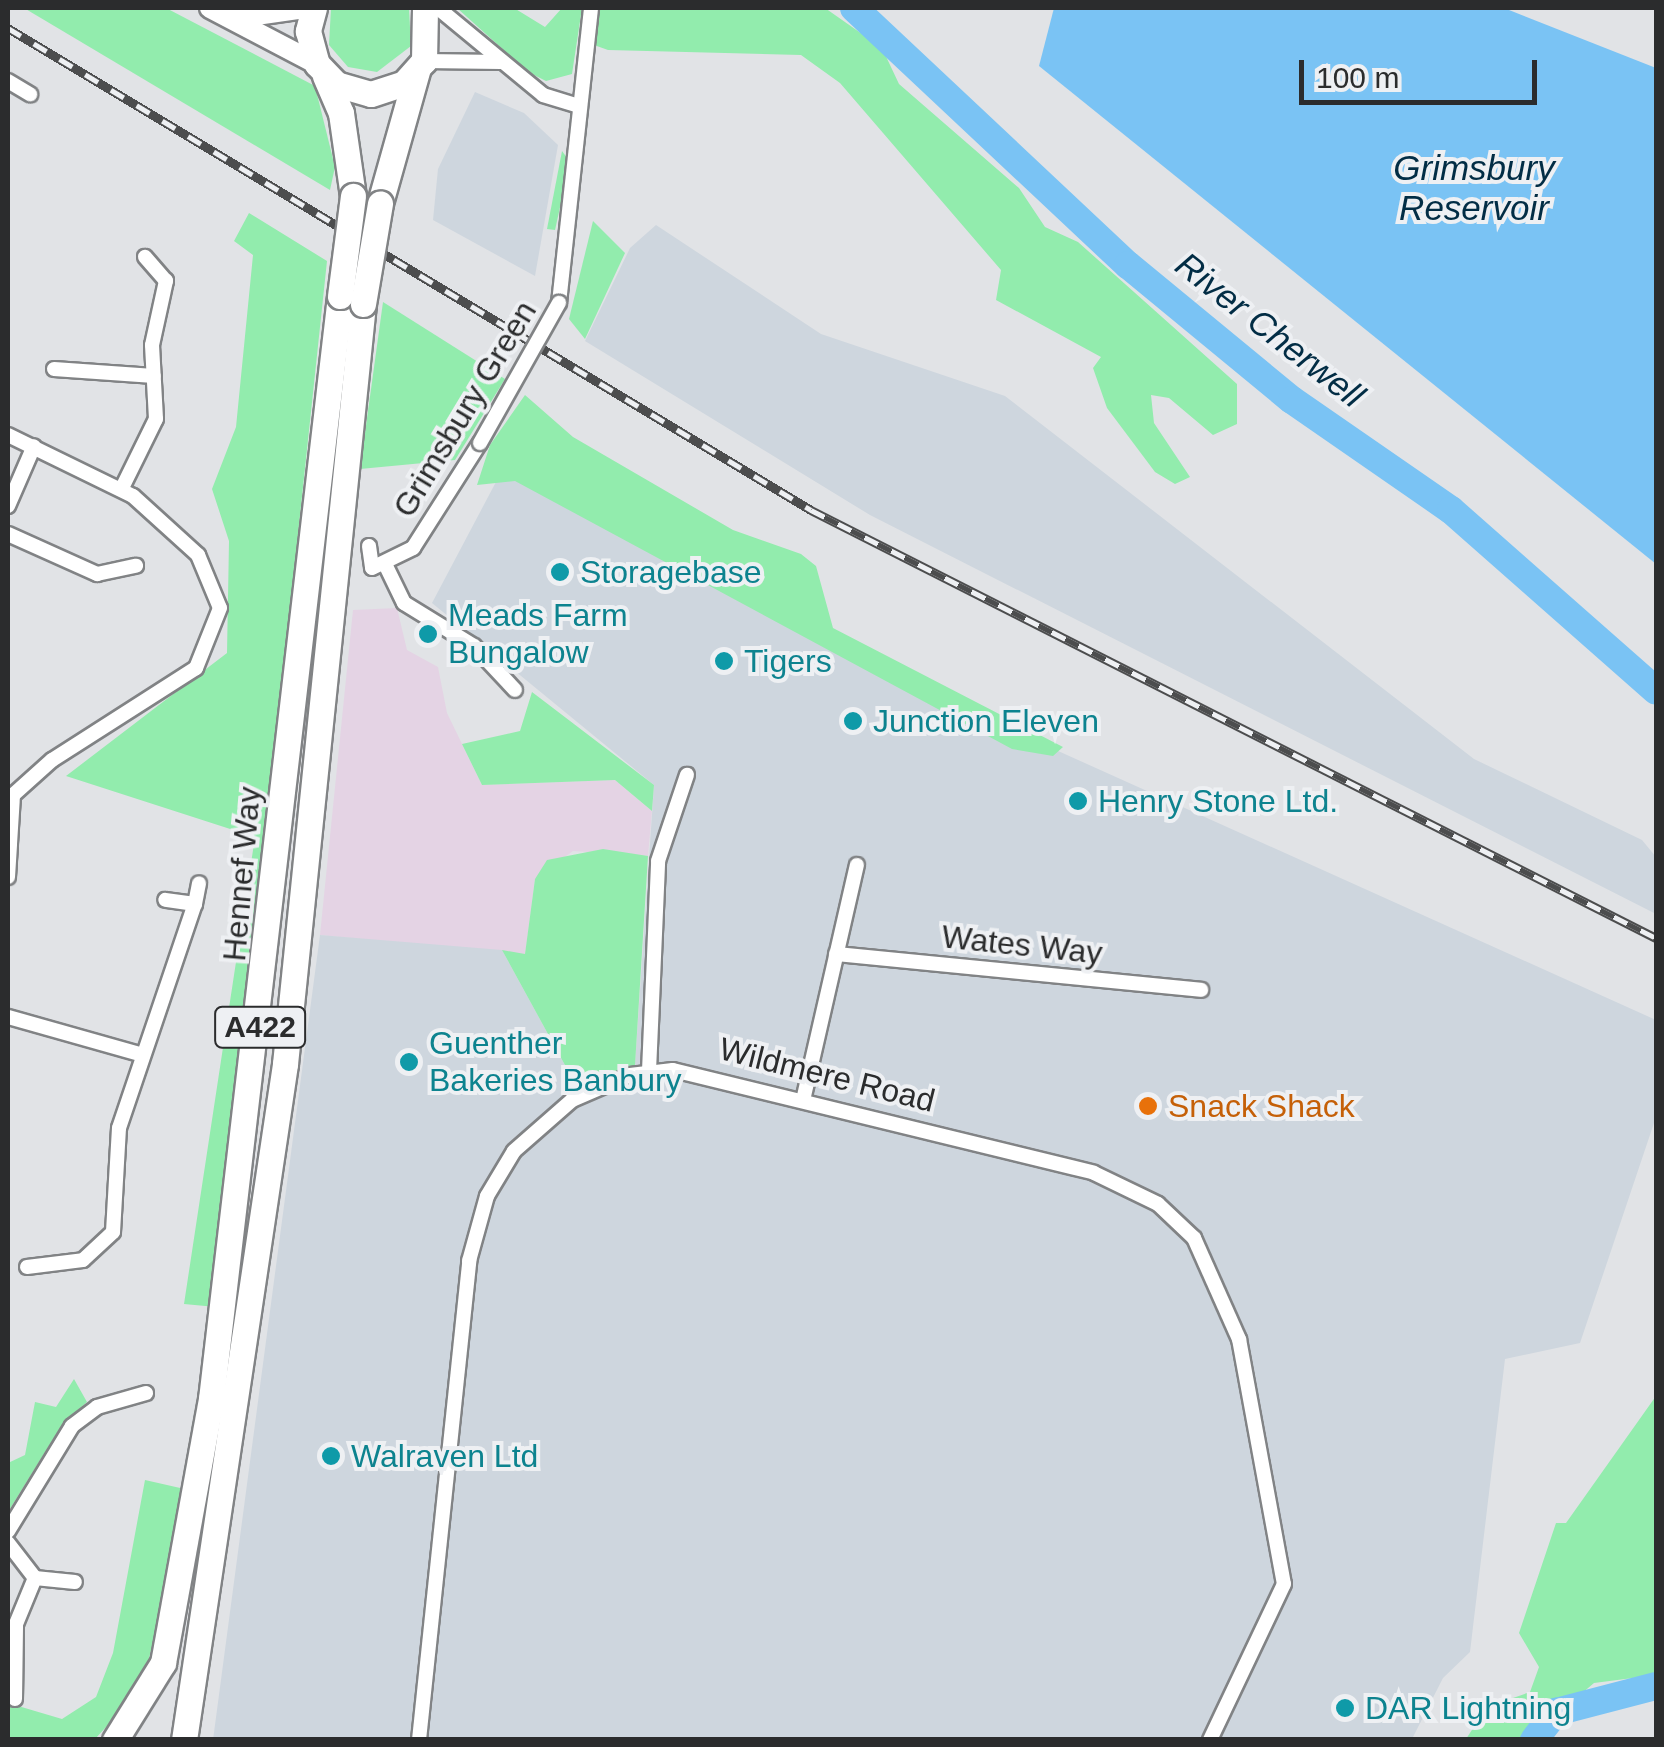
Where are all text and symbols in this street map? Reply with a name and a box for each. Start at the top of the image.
scale bar [1304,40,1542,102]
text: 100 m [1316,61,1399,94]
water label: Grimsbury Reservoir [1393,147,1555,229]
water label: River Cherwell [1167,243,1373,417]
street label: Grimsbury Green [385,294,545,524]
place label: Storagebase [580,553,761,591]
marker: Storagebase [549,561,571,583]
place label: Meads Farm Bungalow [448,597,628,672]
marker: Meads Farm Bungalow [417,623,439,645]
place label: Tigers [744,642,832,680]
marker: Tigers [713,650,735,672]
place label: Junction Eleven [873,702,1099,740]
marker: Junction Eleven [842,710,864,732]
place label: Henry Stone Ltd. [1098,782,1338,820]
street label: Hennef Way [215,785,269,963]
marker: Henry Stone Ltd. [1067,790,1089,812]
street label: Wates Way [940,917,1104,973]
road number: A422 [212,1002,308,1052]
place label: Guenther Bakeries Banbury [429,1025,682,1100]
street label: Wildmere Road [715,1030,939,1120]
marker: Guenther Bakeries Banbury [398,1051,420,1073]
place label: Snack Shack [1168,1087,1355,1125]
marker: Snack Shack [1137,1095,1159,1117]
place label: Walraven Ltd [351,1437,538,1475]
marker: Walraven Ltd [320,1445,342,1467]
place label: DAR Lightning [1365,1689,1571,1727]
marker: DAR Lightning [1334,1697,1356,1719]

